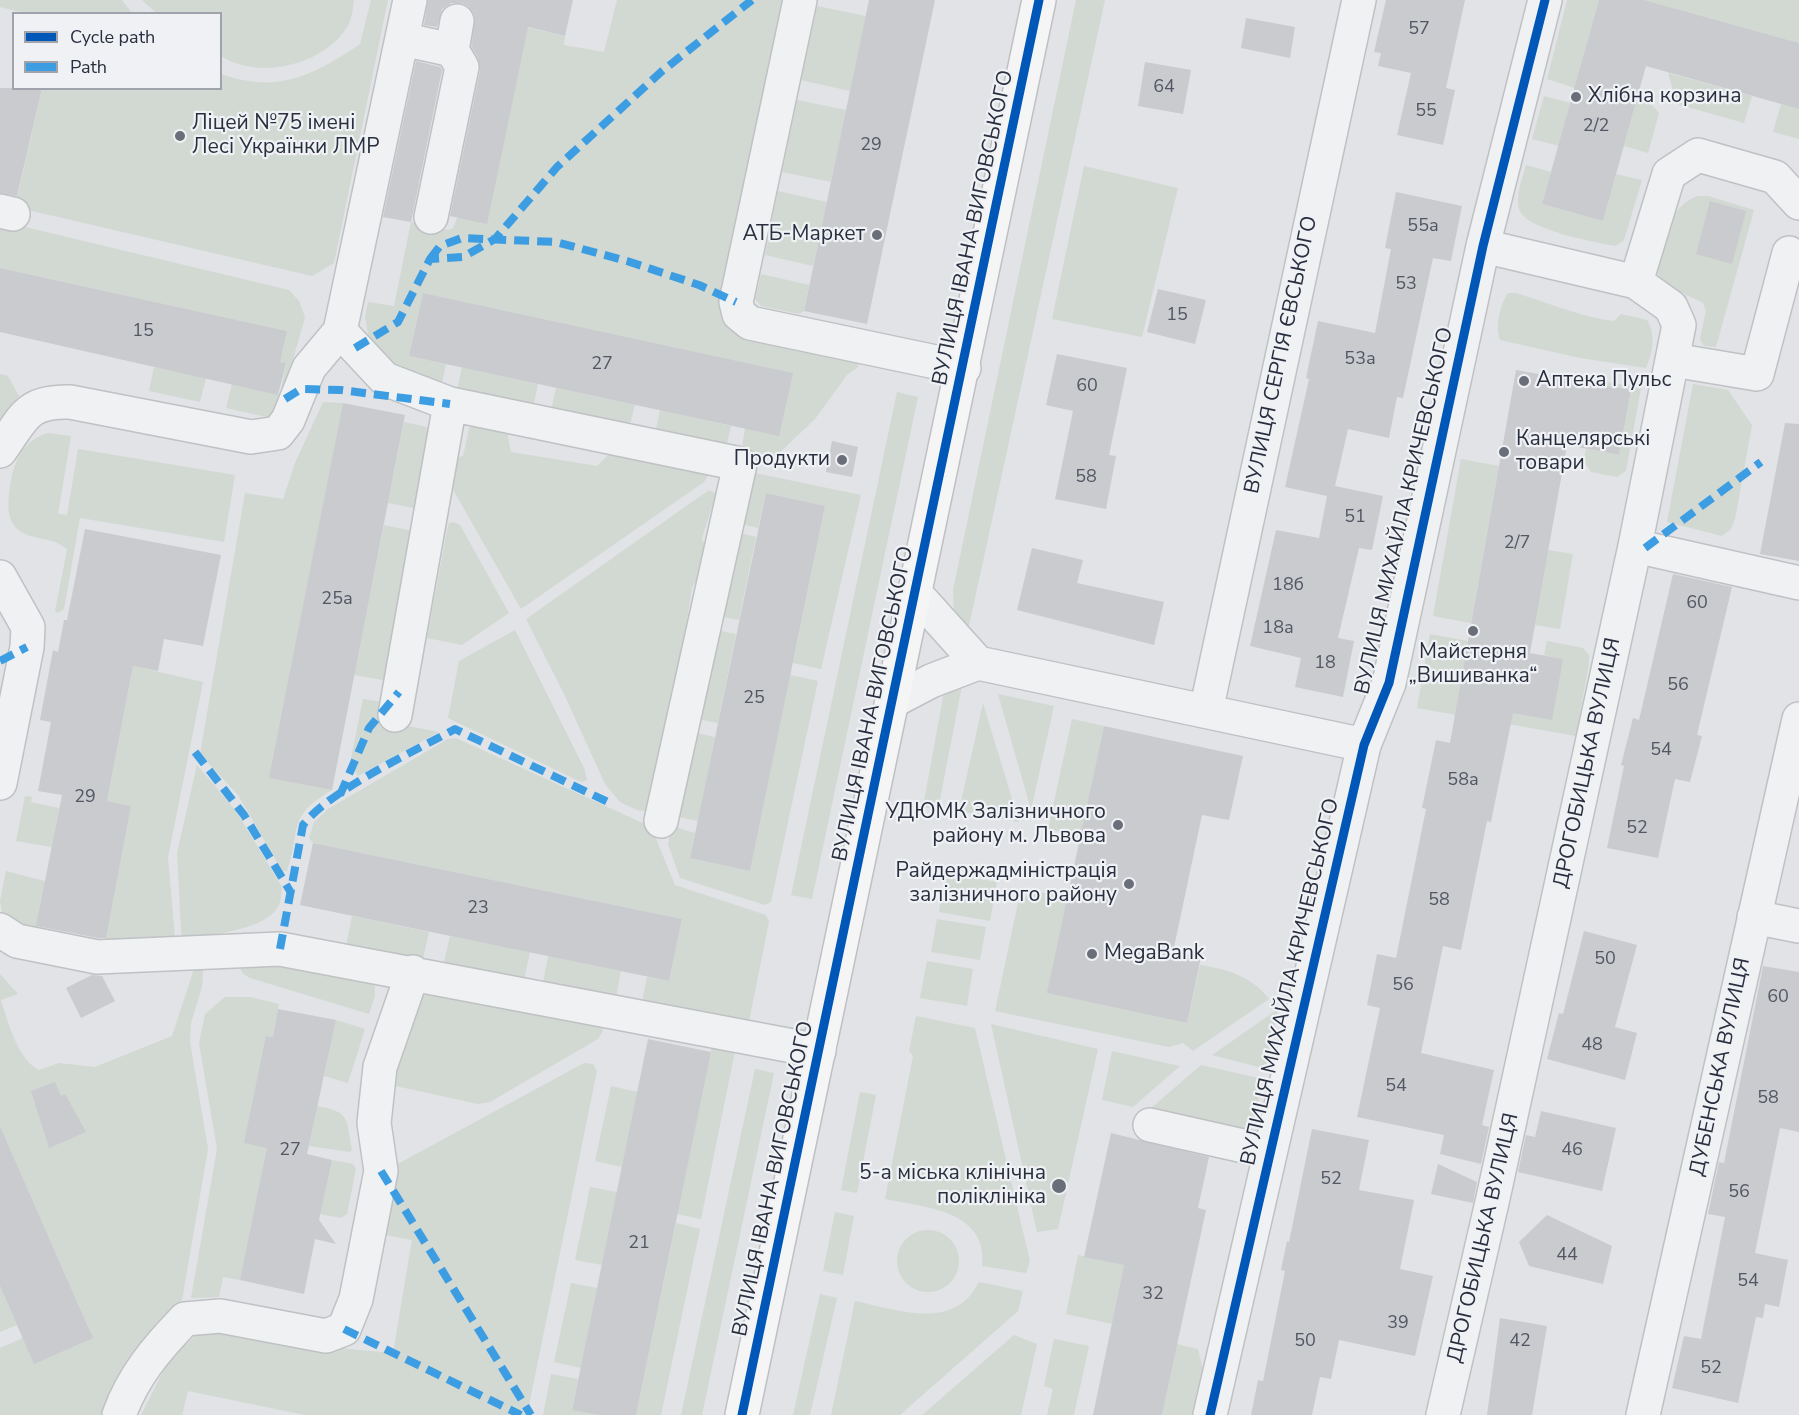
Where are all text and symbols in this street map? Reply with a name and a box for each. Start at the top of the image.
legend [12,12,222,90]
house number: 57 [1408,19,1430,41]
text: Cycle path [70,25,155,49]
text: Path [70,55,107,79]
street label: ВУЛИЦЯ ІВАНА ВИГОВСЬКОГО [928,68,1020,388]
house number: 64 [1153,77,1175,99]
place label: Хлібна корзина [1588,84,1741,110]
marker: Хлібна корзина [1569,90,1583,104]
house number: 55 [1415,101,1437,123]
place label: Ліцей №75 імені Лесі Українки ЛМР [192,111,380,161]
house number: 2/2 [1583,116,1609,138]
marker: Ліцей №75 імені Лесі Українки ЛМР [173,129,187,143]
house number: 29 [860,135,882,157]
street label: ВУЛИЦЯ СЕРГІЯ ЄВСЬКОГО [1240,214,1324,496]
house number: 55а [1407,216,1439,238]
place label: АТБ-Маркет [743,222,865,248]
marker: АТБ-Маркет [870,228,884,242]
house number: 53 [1395,274,1417,296]
house number: 15 [1166,305,1188,327]
house number: 15 [132,321,154,343]
street label: ВУЛИЦЯ МИХАЙЛА КРИЧЕВСЬКОГО [1350,325,1460,697]
house number: 53а [1344,349,1376,371]
house number: 27 [591,354,613,376]
place label: Аптека Пульс [1536,368,1672,394]
marker: Аптека Пульс [1517,374,1531,388]
house number: 60 [1076,376,1098,398]
place label: Канцелярські товари [1516,427,1650,477]
marker: Канцелярські товари [1497,445,1511,459]
place label: Продукти [734,447,830,473]
marker: Продукти [835,453,849,467]
house number: 58 [1075,467,1097,489]
house number: 51 [1344,507,1366,529]
house number: 2/7 [1504,533,1530,555]
street label: ВУЛИЦЯ ІВАНА ВИГОВСЬКОГО [828,544,920,864]
house number: 18б [1272,575,1304,597]
house number: 25а [321,589,353,611]
house number: 60 [1686,593,1708,615]
house number: 18а [1262,618,1294,640]
marker: Майстерня „Вишиванка“ [1466,624,1480,638]
street label: ДРОГОБИЦЬКА ВУЛИЦЯ [1549,636,1627,890]
place label: Майстерня „Вишиванка“ [1408,640,1538,690]
house number: 18 [1314,653,1336,675]
house number: 56 [1667,675,1689,697]
house number: 25 [743,688,765,710]
house number: 54 [1650,740,1672,762]
house number: 58а [1447,770,1479,792]
house number: 29 [74,787,96,809]
street label: ВУЛИЦЯ МИХАЙЛА КРИЧЕВСЬКОГО [1236,796,1346,1168]
place label: УДЮМК Залізничного району м. Львова [886,800,1106,850]
marker: УДЮМК Залізничного району м. Львова [1111,818,1125,832]
house number: 52 [1626,818,1648,840]
place label: Райдержадміністрація залізничного району [896,859,1117,909]
marker: Райдержадміністрація залізничного району [1122,877,1136,891]
house number: 58 [1428,890,1450,912]
house number: 23 [467,898,489,920]
place label: MegaBank [1104,941,1204,967]
marker: MegaBank [1085,947,1099,961]
house number: 50 [1594,949,1616,971]
street label: ДУБЕНСЬКА ВУЛИЦЯ [1686,956,1756,1178]
house number: 56 [1392,975,1414,997]
house number: 60 [1767,987,1789,1009]
street label: ВУЛИЦЯ ІВАНА ВИГОВСЬКОГО [728,1019,820,1339]
house number: 48 [1581,1035,1603,1057]
house number: 54 [1385,1076,1407,1098]
house number: 58 [1757,1088,1779,1110]
street label: ДРОГОБИЦЬКА ВУЛИЦЯ [1443,1111,1525,1365]
house number: 27 [279,1140,301,1162]
house number: 46 [1561,1140,1583,1162]
place label: 5-а міська клінічна поліклініка [859,1161,1046,1211]
house number: 52 [1320,1169,1342,1191]
marker: 5-а міська клінічна поліклініка [1050,1177,1068,1195]
house number: 56 [1728,1182,1750,1204]
house number: 21 [628,1233,650,1255]
house number: 44 [1556,1245,1578,1267]
house number: 54 [1737,1271,1759,1293]
house number: 32 [1142,1284,1164,1306]
house number: 39 [1387,1313,1409,1335]
house number: 50 [1294,1331,1316,1353]
house number: 42 [1509,1331,1531,1353]
house number: 52 [1700,1358,1722,1380]

